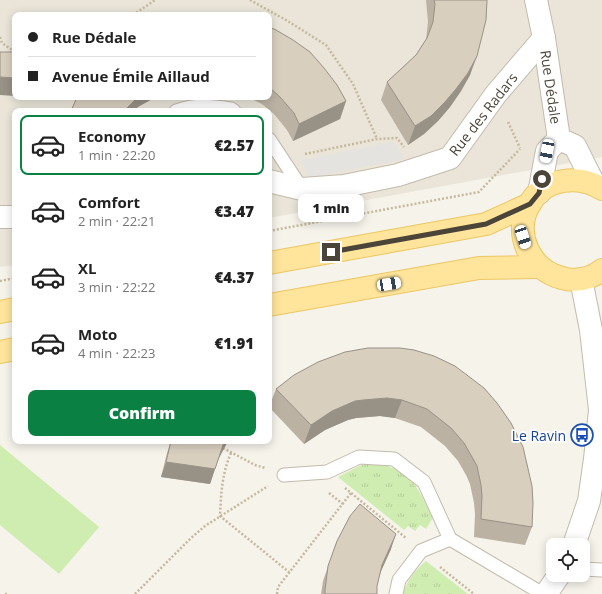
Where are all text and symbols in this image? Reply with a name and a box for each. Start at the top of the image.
text: Rue Dédale [52,27,136,47]
street label: Rue Dédale [536,49,566,125]
text: Avenue Émile Aillaud [52,66,210,86]
street label: Rue des Radars [445,68,522,159]
text: Economy [78,126,146,146]
icon: car [30,127,66,163]
text: €2.57 [215,135,254,155]
car [539,138,555,164]
text: 1 min · 22:20 [78,146,155,164]
route start [533,170,551,188]
text: Comfort [78,192,140,212]
icon: car [30,193,66,229]
callout: 1 min [298,194,364,222]
text: 1 min [313,199,349,217]
text: €3.47 [215,201,254,221]
text: 2 min · 22:21 [78,212,155,230]
car [514,224,532,250]
route end [322,243,340,261]
text: XL [78,258,96,278]
icon: car [30,259,66,295]
text: €4.37 [215,267,254,287]
car [376,276,402,292]
text: 3 min · 22:22 [78,278,155,296]
text: Moto [78,324,117,344]
icon: car [30,325,66,361]
text: €1.91 [215,333,254,353]
text: 4 min · 22:23 [78,344,155,362]
button: Confirm [28,390,256,436]
bus stop icon: Le Ravin [569,422,595,448]
place label: Le Ravin [512,426,566,445]
map controls [546,538,590,582]
button: locate [546,538,590,582]

